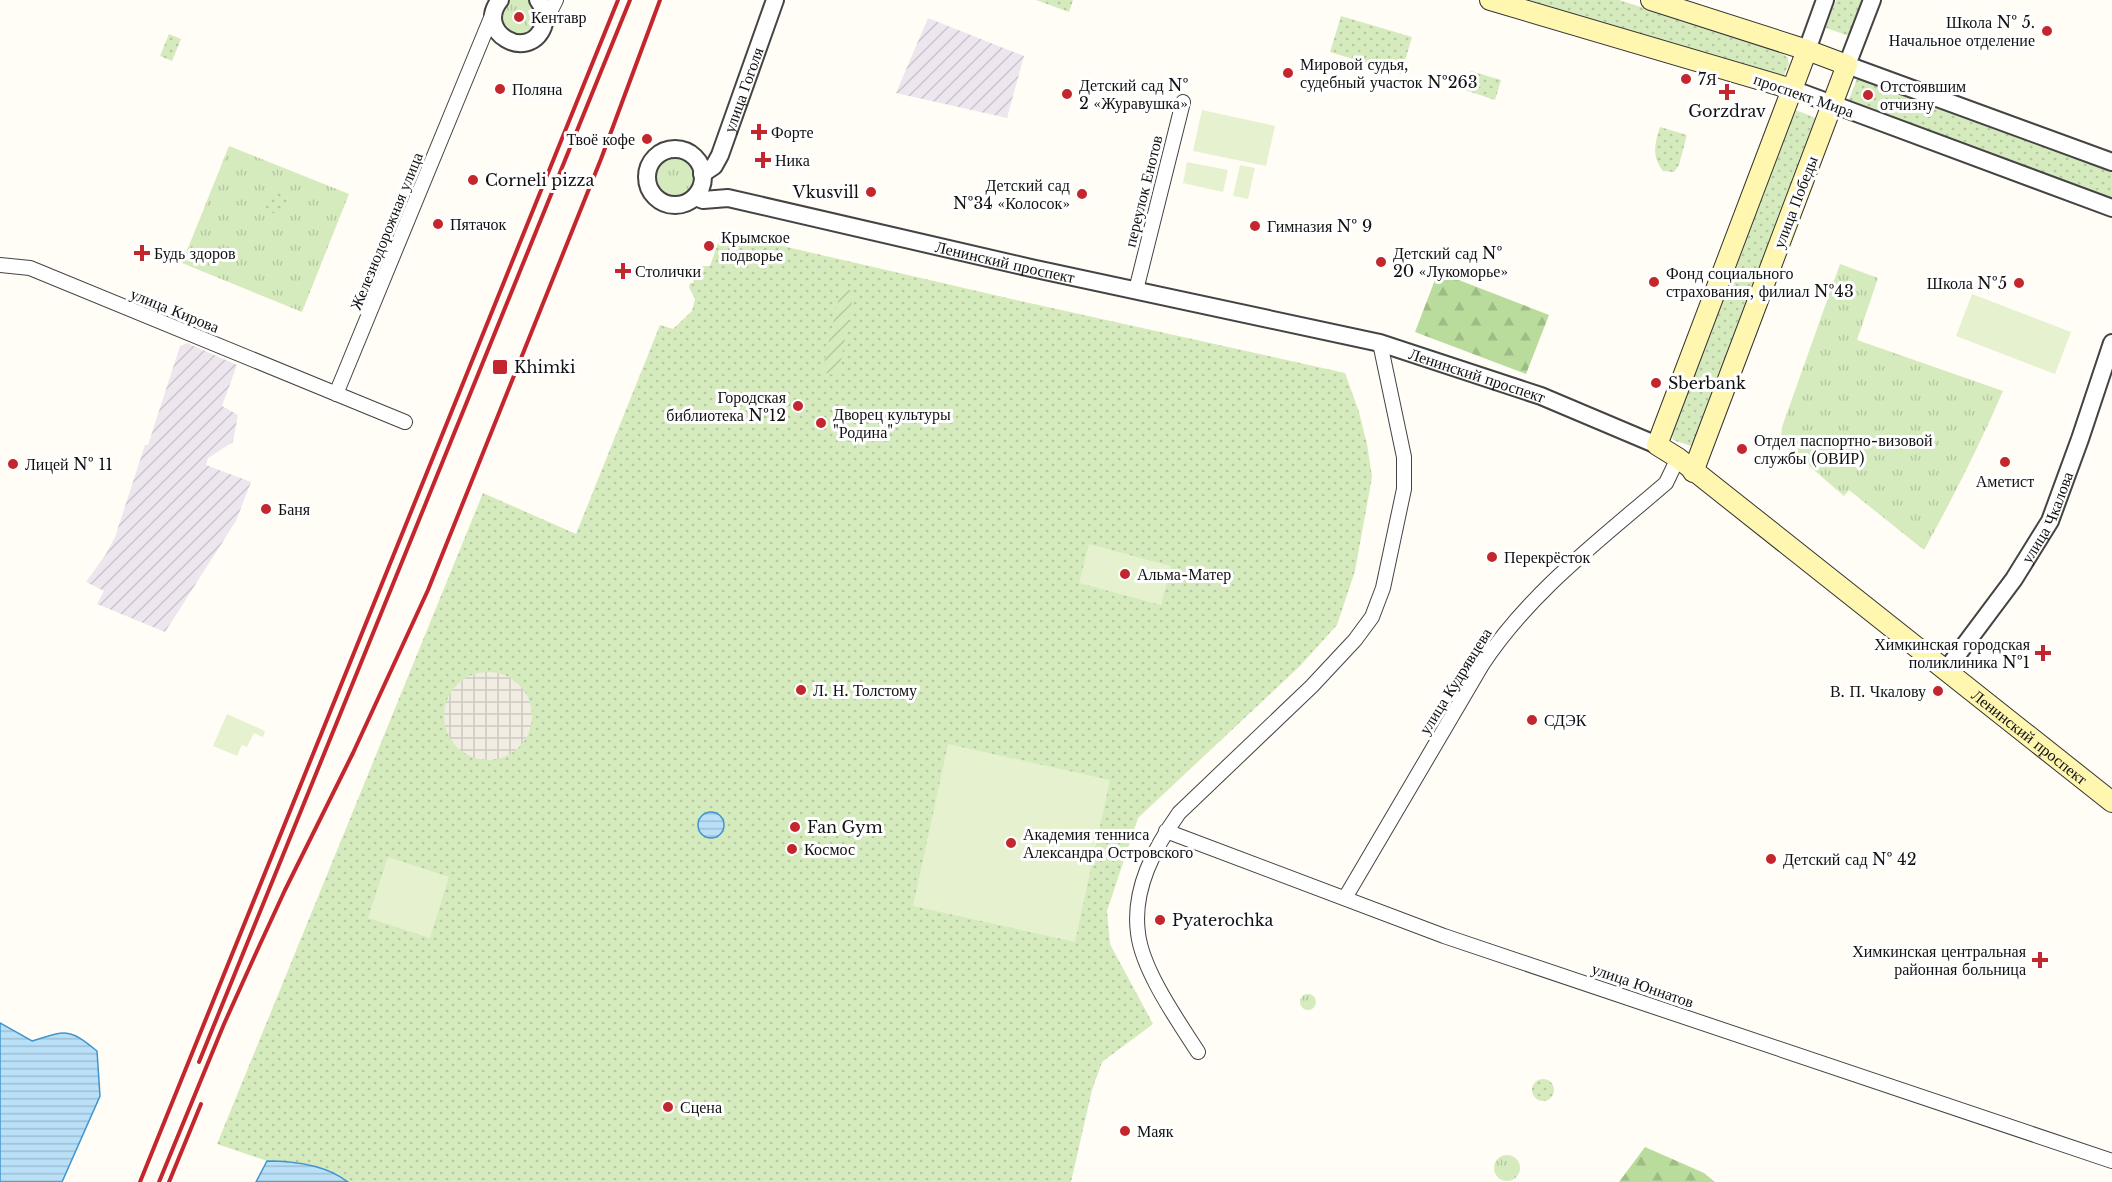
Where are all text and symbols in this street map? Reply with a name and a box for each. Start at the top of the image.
place label: Кентавр [531,7,587,27]
marker: Кентавр [512,10,526,24]
place label: Школа № 5. Начальное отделение [1889,12,2035,50]
marker: Школа № 5. Начальное отделение [2040,24,2054,38]
street label: улица Гоголя [719,44,768,135]
place label: Мировой судья, судебный участок №263 [1300,54,1478,92]
marker: Мировой судья, судебный участок №263 [1281,66,1295,80]
street label: проспект Мира [1751,68,1857,122]
place label: 7Я [1698,69,1717,89]
marker: 7Я [1679,72,1693,86]
place label: Детский сад № 2 «Журавушка» [1079,75,1189,113]
place label: Отстоявшим отчизну [1880,76,1966,114]
place label: Поляна [512,79,562,99]
marker: Поляна [493,82,507,96]
marker: Gorzdrav [1720,85,1734,99]
marker: Детский сад № 2 «Журавушка» [1060,87,1074,101]
marker: Отстоявшим отчизну [1861,88,1875,102]
place label: Gorzdrav [1688,101,1766,121]
place label: Форте [771,122,814,142]
marker: Форте [752,125,766,139]
place label: Твоё кофе [566,129,635,149]
marker: Твоё кофе [640,132,654,146]
street label: переулок Енотов [1119,133,1167,249]
street label: Железнодорожная улица [345,149,427,313]
place label: Ника [775,150,810,170]
marker: Ника [756,153,770,167]
street label: улица Победы [1768,153,1822,251]
place label: Corneli pizza [485,170,595,190]
marker: Corneli pizza [466,173,480,187]
place label: Детский сад №34 «Колосок» [953,175,1070,213]
place label: Vkusvill [792,182,859,202]
marker: Vkusvill [864,185,878,199]
marker: Детский сад №34 «Колосок» [1075,187,1089,201]
place label: Пятачок [450,214,507,234]
place label: Гимназия № 9 [1267,216,1372,236]
marker: Пятачок [431,217,445,231]
marker: Гимназия № 9 [1248,219,1262,233]
place label: Крымское подворье [721,227,790,265]
street label: Ленинский проспект [933,236,1077,287]
marker: Крымское подворье [702,239,716,253]
place label: Будь здоров [154,243,236,263]
place label: Детский сад № 20 «Лукоморье» [1393,243,1508,281]
marker: Будь здоров [135,246,149,260]
marker: Детский сад № 20 «Лукоморье» [1374,255,1388,269]
place label: Столички [635,261,701,281]
place label: Фонд социального страхования, филиал №43 [1666,263,1854,301]
marker: Столички [616,264,630,278]
place label: Школа №5 [1927,273,2007,293]
marker: Фонд социального страхования, филиал №43 [1647,275,1661,289]
marker: Школа №5 [2012,276,2026,290]
street label: улица Кирова [128,283,222,337]
street label: Ленинский проспект [1407,343,1549,407]
place label: Khimki [514,357,576,377]
marker: Khimki [491,358,509,376]
place label: Sberbank [1668,373,1746,393]
marker: Sberbank [1649,376,1663,390]
place label: Городская библиотека №12 [666,387,787,425]
marker: Городская библиотека №12 [791,399,805,413]
place label: Дворец культуры "Родина" [833,404,951,442]
marker: Дворец культуры "Родина" [814,416,828,430]
place label: Отдел паспортно-визовой службы (ОВИР) [1754,430,1933,468]
marker: Отдел паспортно-визовой службы (ОВИР) [1735,442,1749,456]
place label: Лицей № 11 [25,454,113,474]
marker: Аметист [1998,455,2012,469]
marker: Лицей № 11 [6,457,20,471]
street label: улица Чкалова [2016,469,2077,567]
place label: Аметист [1976,471,2034,491]
place label: Баня [278,499,311,519]
marker: Баня [259,502,273,516]
place label: Перекрёсток [1504,547,1591,567]
marker: Перекрёсток [1485,550,1499,564]
place label: Альма-Матер [1137,564,1231,584]
marker: Альма-Матер [1118,567,1132,581]
street label: улица Кудрявцева [1414,624,1496,738]
place label: Химкинская городская поликлиника №1 [1874,634,2031,672]
marker: Химкинская городская поликлиника №1 [2034,644,2052,662]
place label: Л. Н. Толстому [813,680,917,700]
place label: В. П. Чкалову [1830,681,1926,701]
marker: Л. Н. Толстому [794,683,808,697]
marker: В. П. Чкалову [1931,684,1945,698]
street label: Ленинский проспект [1968,685,2092,789]
place label: СДЭК [1544,710,1587,730]
marker: СДЭК [1525,713,1539,727]
place label: Fan Gym [807,817,883,837]
marker: Fan Gym [788,820,802,834]
place label: Академия тенниса Александра Островского [1023,824,1193,862]
marker: Академия тенниса Александра Островского [1004,836,1018,850]
place label: Космос [804,839,855,859]
marker: Космос [785,842,799,856]
place label: Детский сад № 42 [1783,849,1917,869]
marker: Детский сад № 42 [1764,852,1778,866]
place label: Pyaterochka [1172,910,1273,930]
marker: Pyaterochka [1153,913,1167,927]
place label: Химкинская центральная районная больница [1852,941,2027,979]
marker: Химкинская центральная районная больница [2031,951,2049,969]
street label: улица Юннатов [1589,958,1697,1012]
place label: Сцена [680,1097,722,1117]
marker: Сцена [661,1100,675,1114]
place label: Маяк [1137,1121,1174,1141]
marker: Маяк [1118,1124,1132,1138]

